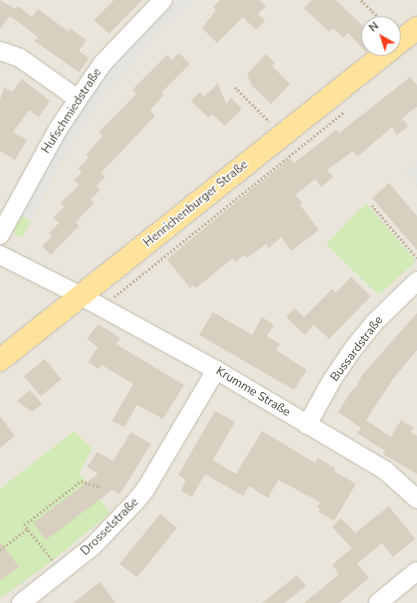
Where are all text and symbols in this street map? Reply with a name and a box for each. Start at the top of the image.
north arrow [361,16,401,56]
text: N [366,19,382,35]
street label: Hufschmiedstraße [39,66,105,156]
street label: Henrichenburger Straße [141,158,251,250]
street label: Bussardstraße [328,313,386,385]
street label: Krumme Straße [213,364,293,420]
street label: Drosselstraße [78,495,142,559]

